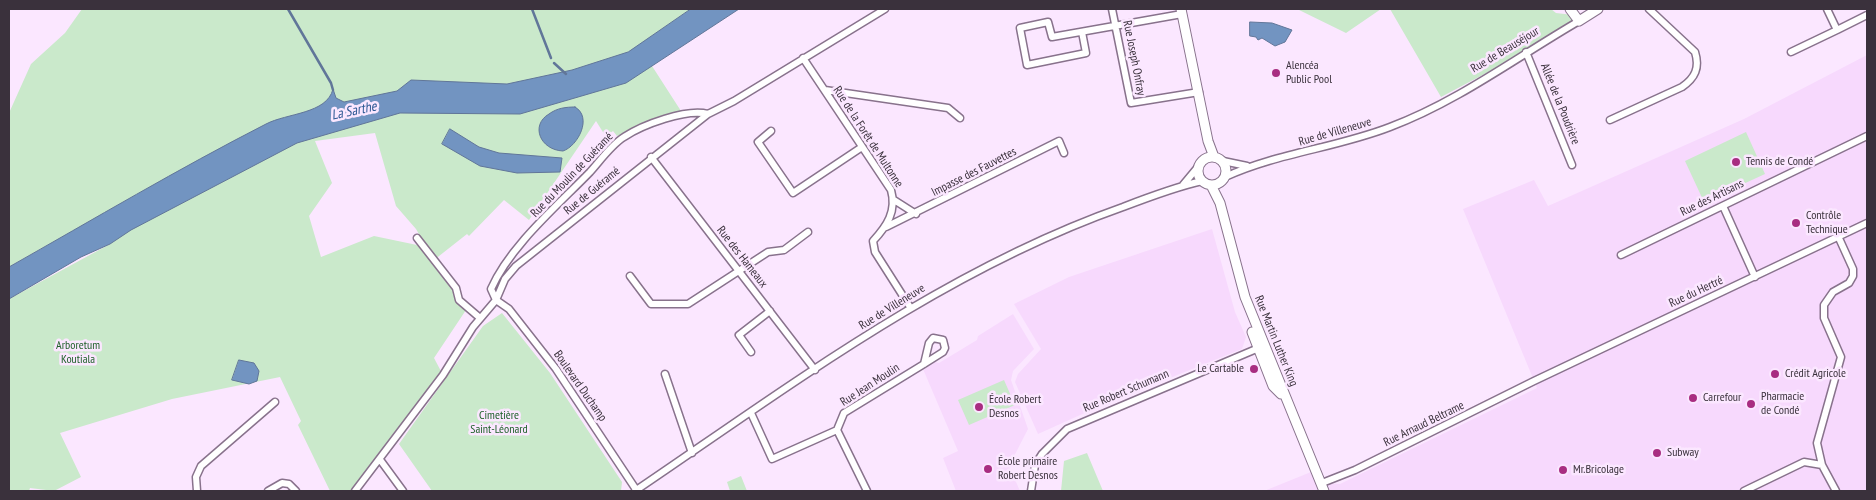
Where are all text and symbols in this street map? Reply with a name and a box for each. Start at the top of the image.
street label: Rue Joseph Onfray [1120,19,1148,97]
street label: Rue de Beauséjour [1468,24,1542,76]
place label: Alencéa Public Pool [1286,59,1332,87]
street label: Allée de la Poudrière [1537,61,1583,147]
marker: Alencéa Public Pool [1270,67,1282,79]
street label: Rue de la Forêt de Multonne [830,84,906,190]
water label: La Sarthe [330,98,378,124]
street label: Rue de Villeneuve [1297,115,1373,149]
street label: Rue du Moulin de Guéramé [528,130,616,220]
street label: Impasse des Fauvettes [929,144,1019,200]
place label: Tennis de Condé [1746,155,1813,169]
marker: Tennis de Condé [1730,156,1742,168]
street label: Rue de Guéramé [561,164,623,218]
street label: Rue des Artisans [1678,177,1746,219]
place label: Contrôle Technique [1806,209,1848,237]
marker: Contrôle Technique [1790,217,1802,229]
street label: Rue des Hameaux [713,223,771,291]
street label: Rue du Hertré [1667,273,1725,311]
street label: Rue de Villeneuve [856,281,928,333]
street label: Rue Martin Luther King [1251,294,1301,388]
park label: Arboretum Koutiala [56,339,100,367]
street label: Boulevard Duchamp [550,348,610,424]
street label: Rue Jean Moulin [838,361,902,409]
place label: Le Cartable [1197,362,1244,376]
marker: Le Cartable [1248,363,1260,375]
street label: Rue Robert Schumann [1081,366,1171,416]
place label: Crédit Agricole [1785,367,1846,381]
marker: Crédit Agricole [1769,368,1781,380]
place label: Pharmacie de Condé [1761,390,1804,418]
place label: Carrefour [1703,391,1741,405]
marker: Carrefour [1687,392,1699,404]
place label: École Robert Desnos [989,393,1041,421]
street label: Rue Arnaud Beltrame [1381,398,1467,450]
marker: Pharmacie de Condé [1745,398,1757,410]
marker: École Robert Desnos [973,401,985,413]
park label: Cimetière Saint-Léonard [470,409,528,437]
place label: Subway [1667,446,1699,460]
marker: Subway [1651,447,1663,459]
place label: École primaire Robert Desnos [998,455,1058,483]
marker: École primaire Robert Desnos [982,463,994,475]
place label: Mr.Bricolage [1573,463,1624,477]
marker: Mr.Bricolage [1557,464,1569,476]

